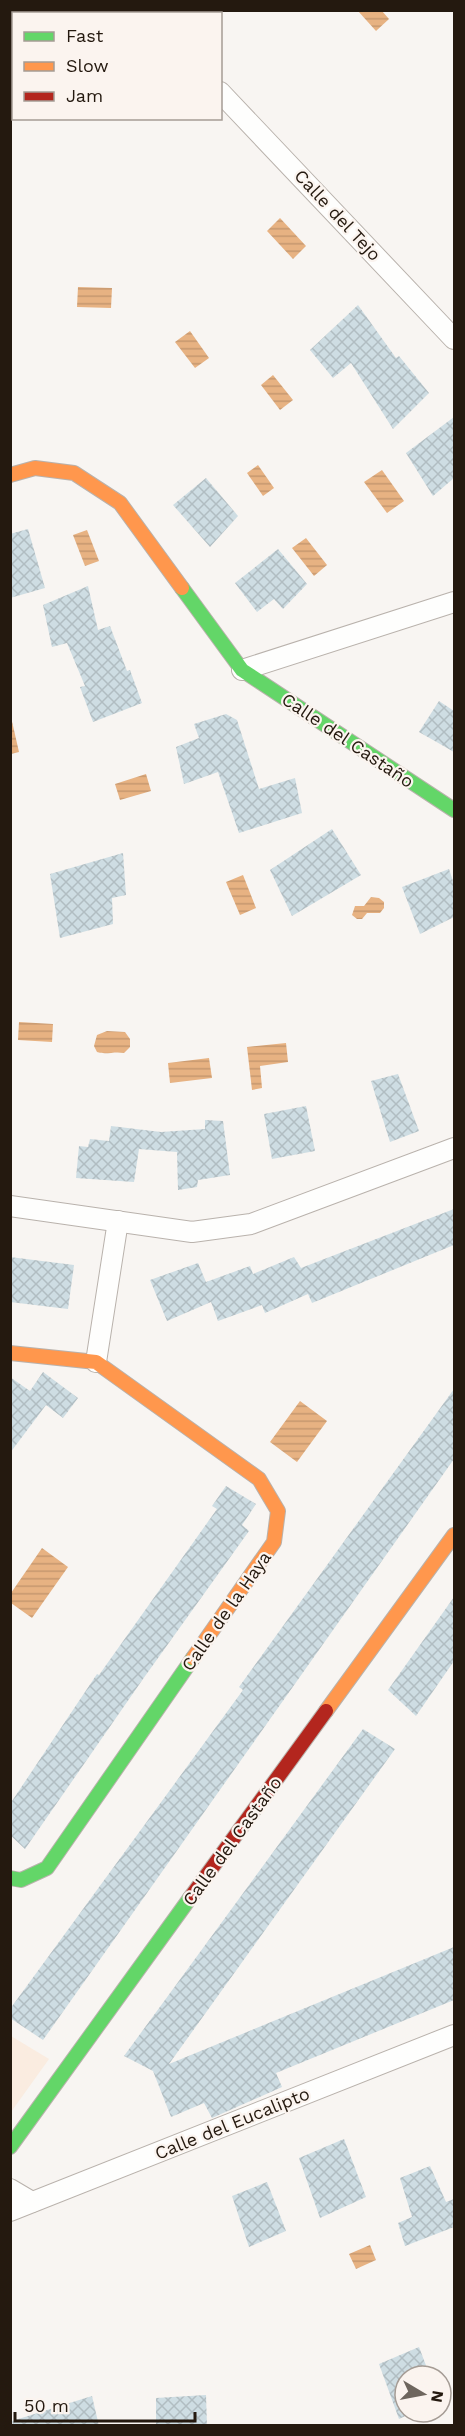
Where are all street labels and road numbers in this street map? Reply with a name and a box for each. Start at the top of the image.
street label: Calle del Tejo [290,165,386,265]
street label: Calle del Castaño [278,688,418,792]
street label: Calle de la Haya [177,1547,275,1675]
street label: Calle del Castaño [178,1772,286,1910]
street label: Calle del Eucalipto [152,2082,312,2164]

